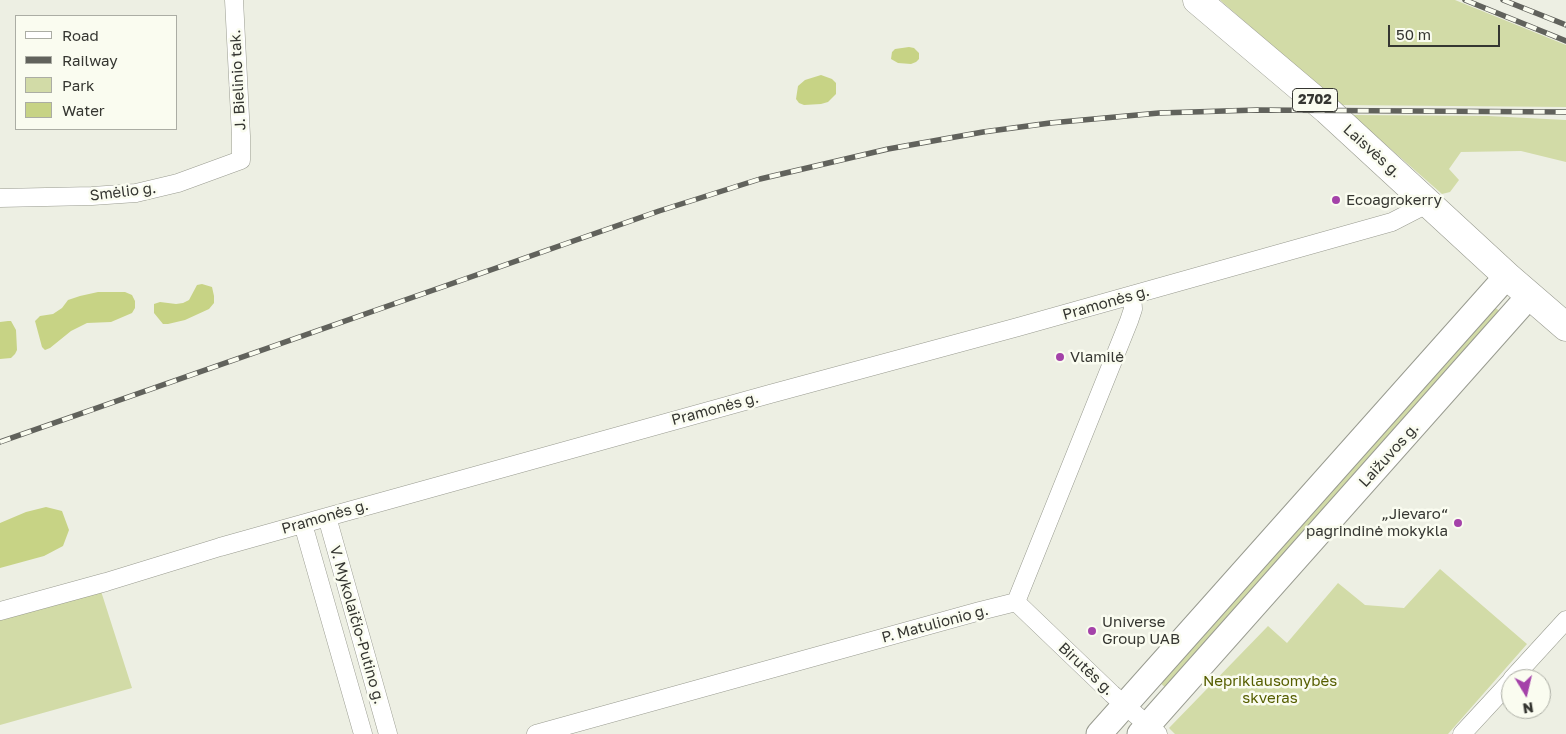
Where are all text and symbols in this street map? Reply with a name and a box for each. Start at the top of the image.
legend [15,15,178,130]
scale bar [1391,15,1504,47]
text: 50 m [1396,25,1431,43]
text: Road [62,26,99,44]
street label: J. Bielinio tak. [226,29,250,131]
text: Railway [62,51,118,69]
text: Park [62,76,94,94]
road number: 2702 [1292,88,1338,112]
text: Water [62,101,105,119]
street label: Laisvės g. [1339,120,1405,182]
street label: Smėlio g. [89,179,157,205]
place label: Ecoagrokerry [1346,191,1442,209]
marker: Ecoagrokerry [1330,194,1342,206]
street label: Pramonės g. [1060,282,1152,324]
place label: Vlamilė [1070,348,1124,366]
marker: Vlamilė [1054,351,1066,363]
street label: Pramonės g. [669,389,761,429]
street label: Laižuvos g. [1355,419,1423,491]
street label: Pramonės g. [279,496,371,538]
place label: „Jievaro“ pagrindinė mokykla [1306,505,1448,540]
marker: „Jievaro“ pagrindinė mokykla [1452,517,1464,529]
street label: V. Mykolaičio-Putino g. [326,544,388,706]
street label: P. Matulionio g. [880,601,990,647]
place label: Universe Group UAB [1102,613,1180,648]
marker: Universe Group UAB [1086,625,1098,637]
street label: Birutės g. [1055,639,1117,699]
north arrow [1501,669,1551,719]
park label: Nepriklausomybės skveras [1203,672,1337,707]
text: N [1522,699,1535,718]

